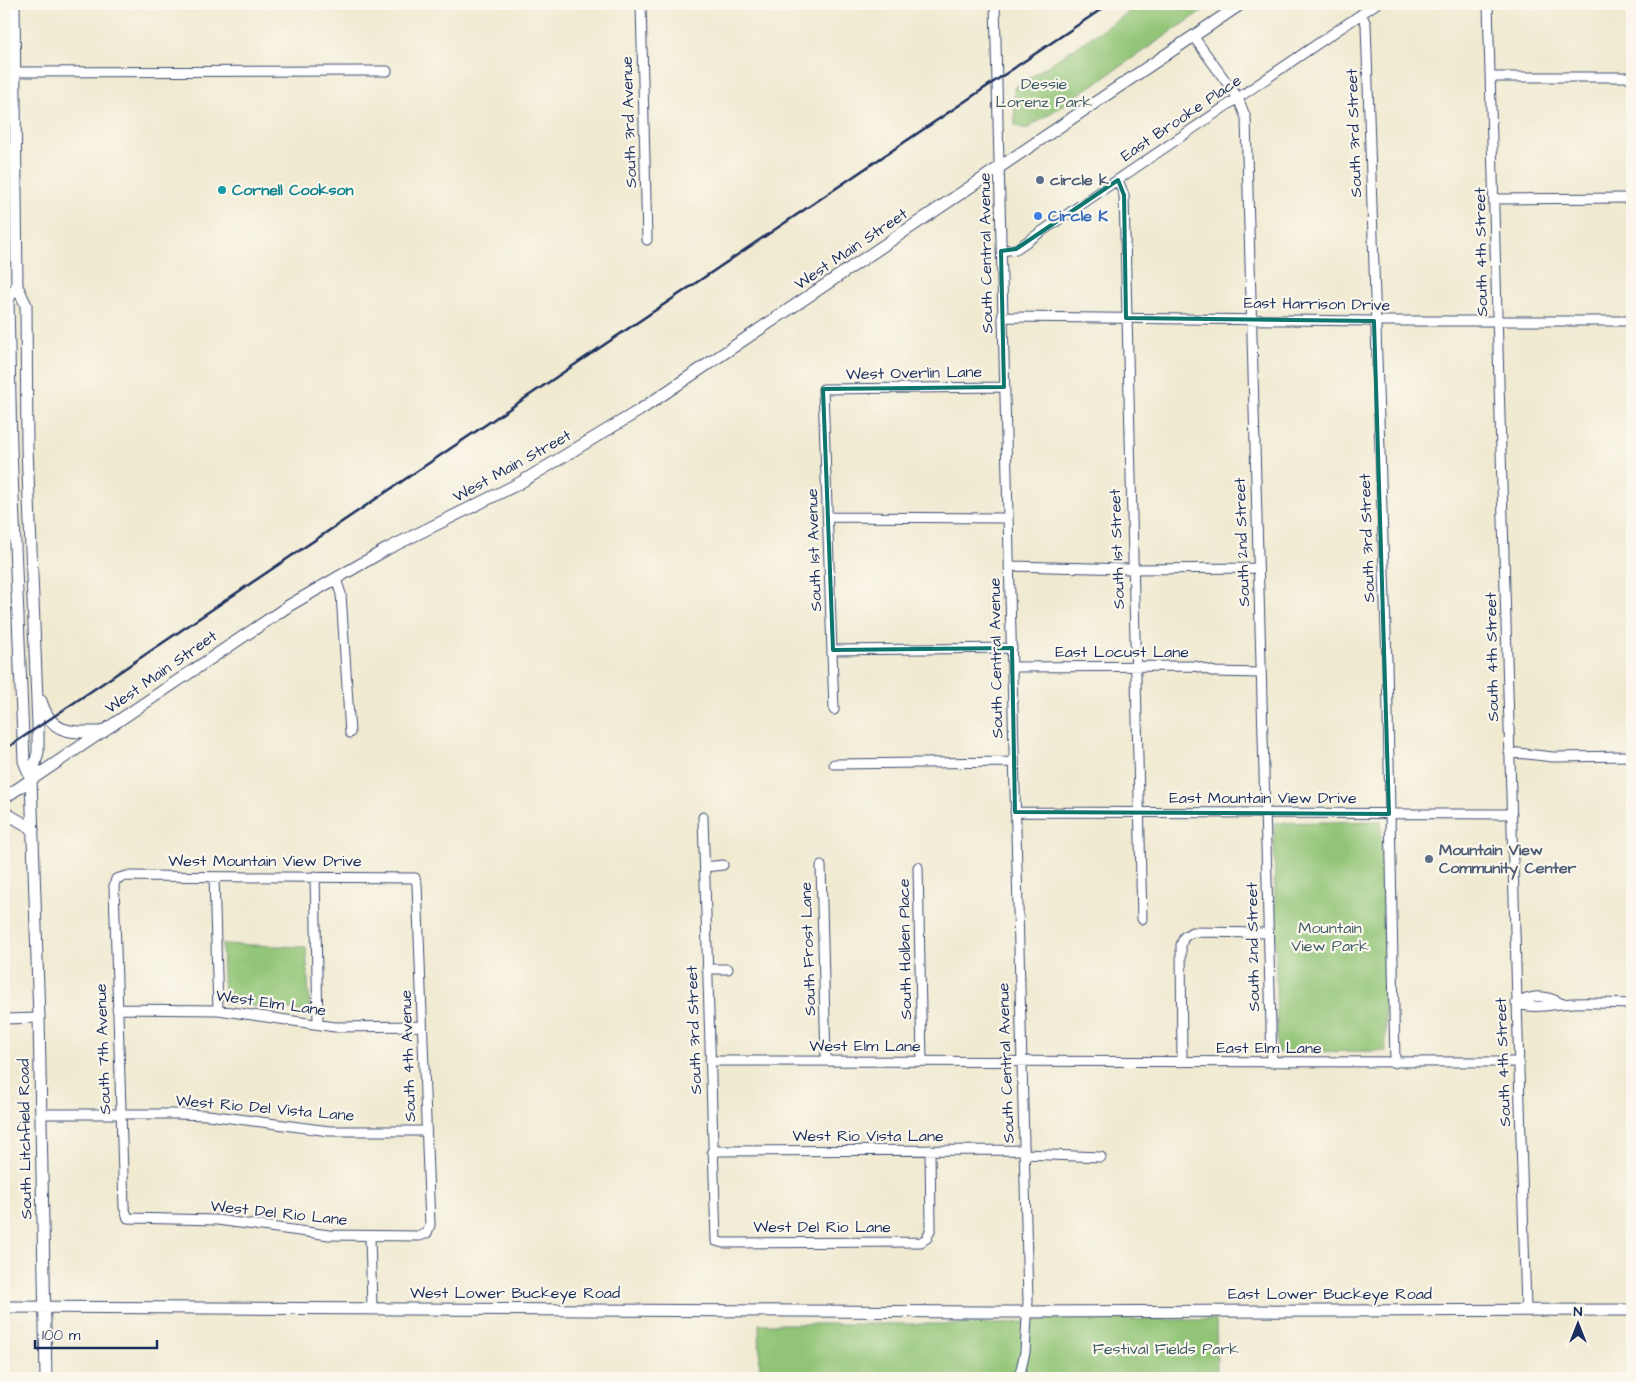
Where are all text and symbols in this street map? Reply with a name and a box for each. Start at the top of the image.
street label: South 3rd Avenue [616,55,642,188]
street label: South 3rd Street [1341,68,1367,198]
street label: East Brooke Place [1116,69,1246,167]
park label: Dessie Lorenz Park [996,73,1093,113]
place label: circle k [1050,169,1109,191]
street label: South Central Avenue [974,172,998,333]
marker: circle k [1034,174,1046,186]
place label: Cornell Cookson [232,179,353,201]
marker: Cornell Cookson [216,184,228,196]
street label: South 4th Street [1469,187,1493,317]
street label: West Main Street [790,203,912,295]
place label: Circle K [1048,205,1108,227]
marker: Circle K [1032,210,1044,222]
street label: East Harrison Drive [1244,292,1391,316]
street label: West Overlin Lane [846,361,983,385]
street label: West Main Street [449,424,576,508]
street label: South 3rd Street [1354,473,1380,603]
street label: South 2nd Street [1229,476,1255,607]
street label: South 1st Avenue [801,488,827,612]
street label: South 1st Street [1104,488,1130,610]
street label: South Central Avenue [984,577,1008,738]
street label: South 4th Street [1480,592,1504,722]
street label: West Main Street [101,625,222,719]
street label: East Locust Lane [1055,641,1189,663]
street label: East Mountain View Drive [1169,787,1357,809]
place label: Mountain View Community Center [1439,839,1577,880]
street label: West Mountain View Drive [168,850,362,872]
marker: Mountain View Community Center [1423,853,1435,865]
street label: South Holben Place [893,878,917,1020]
street label: South Frost Lane [795,881,821,1016]
street label: South 2nd Street [1241,882,1265,1012]
park label: Mountain View Park [1291,917,1369,957]
street label: South 3rd Street [681,965,707,1095]
street label: South Central Avenue [992,982,1020,1144]
street label: South 7th Avenue [90,983,116,1115]
street label: West Elm Lane [214,984,328,1022]
street label: South 4th Avenue [395,989,421,1122]
street label: South 4th Street [1490,996,1516,1127]
street label: West Elm Lane [809,1035,921,1057]
street label: East Elm Lane [1216,1037,1322,1059]
street label: South Litchfield Road [13,1058,37,1220]
street label: West Rio Del Vista Lane [175,1089,356,1127]
street label: West Rio Vista Lane [792,1125,944,1147]
street label: West Del Rio Lane [209,1195,349,1231]
street label: West Del Rio Lane [753,1216,891,1238]
street label: West Lower Buckeye Road [410,1282,620,1305]
street label: East Lower Buckeye Road [1228,1283,1432,1306]
north arrow [1554,1300,1604,1350]
text: N [1574,1302,1583,1322]
scale bar [35,1317,158,1349]
text: 100 m [42,1325,81,1346]
park label: Festival Fields Park [1093,1338,1239,1360]

